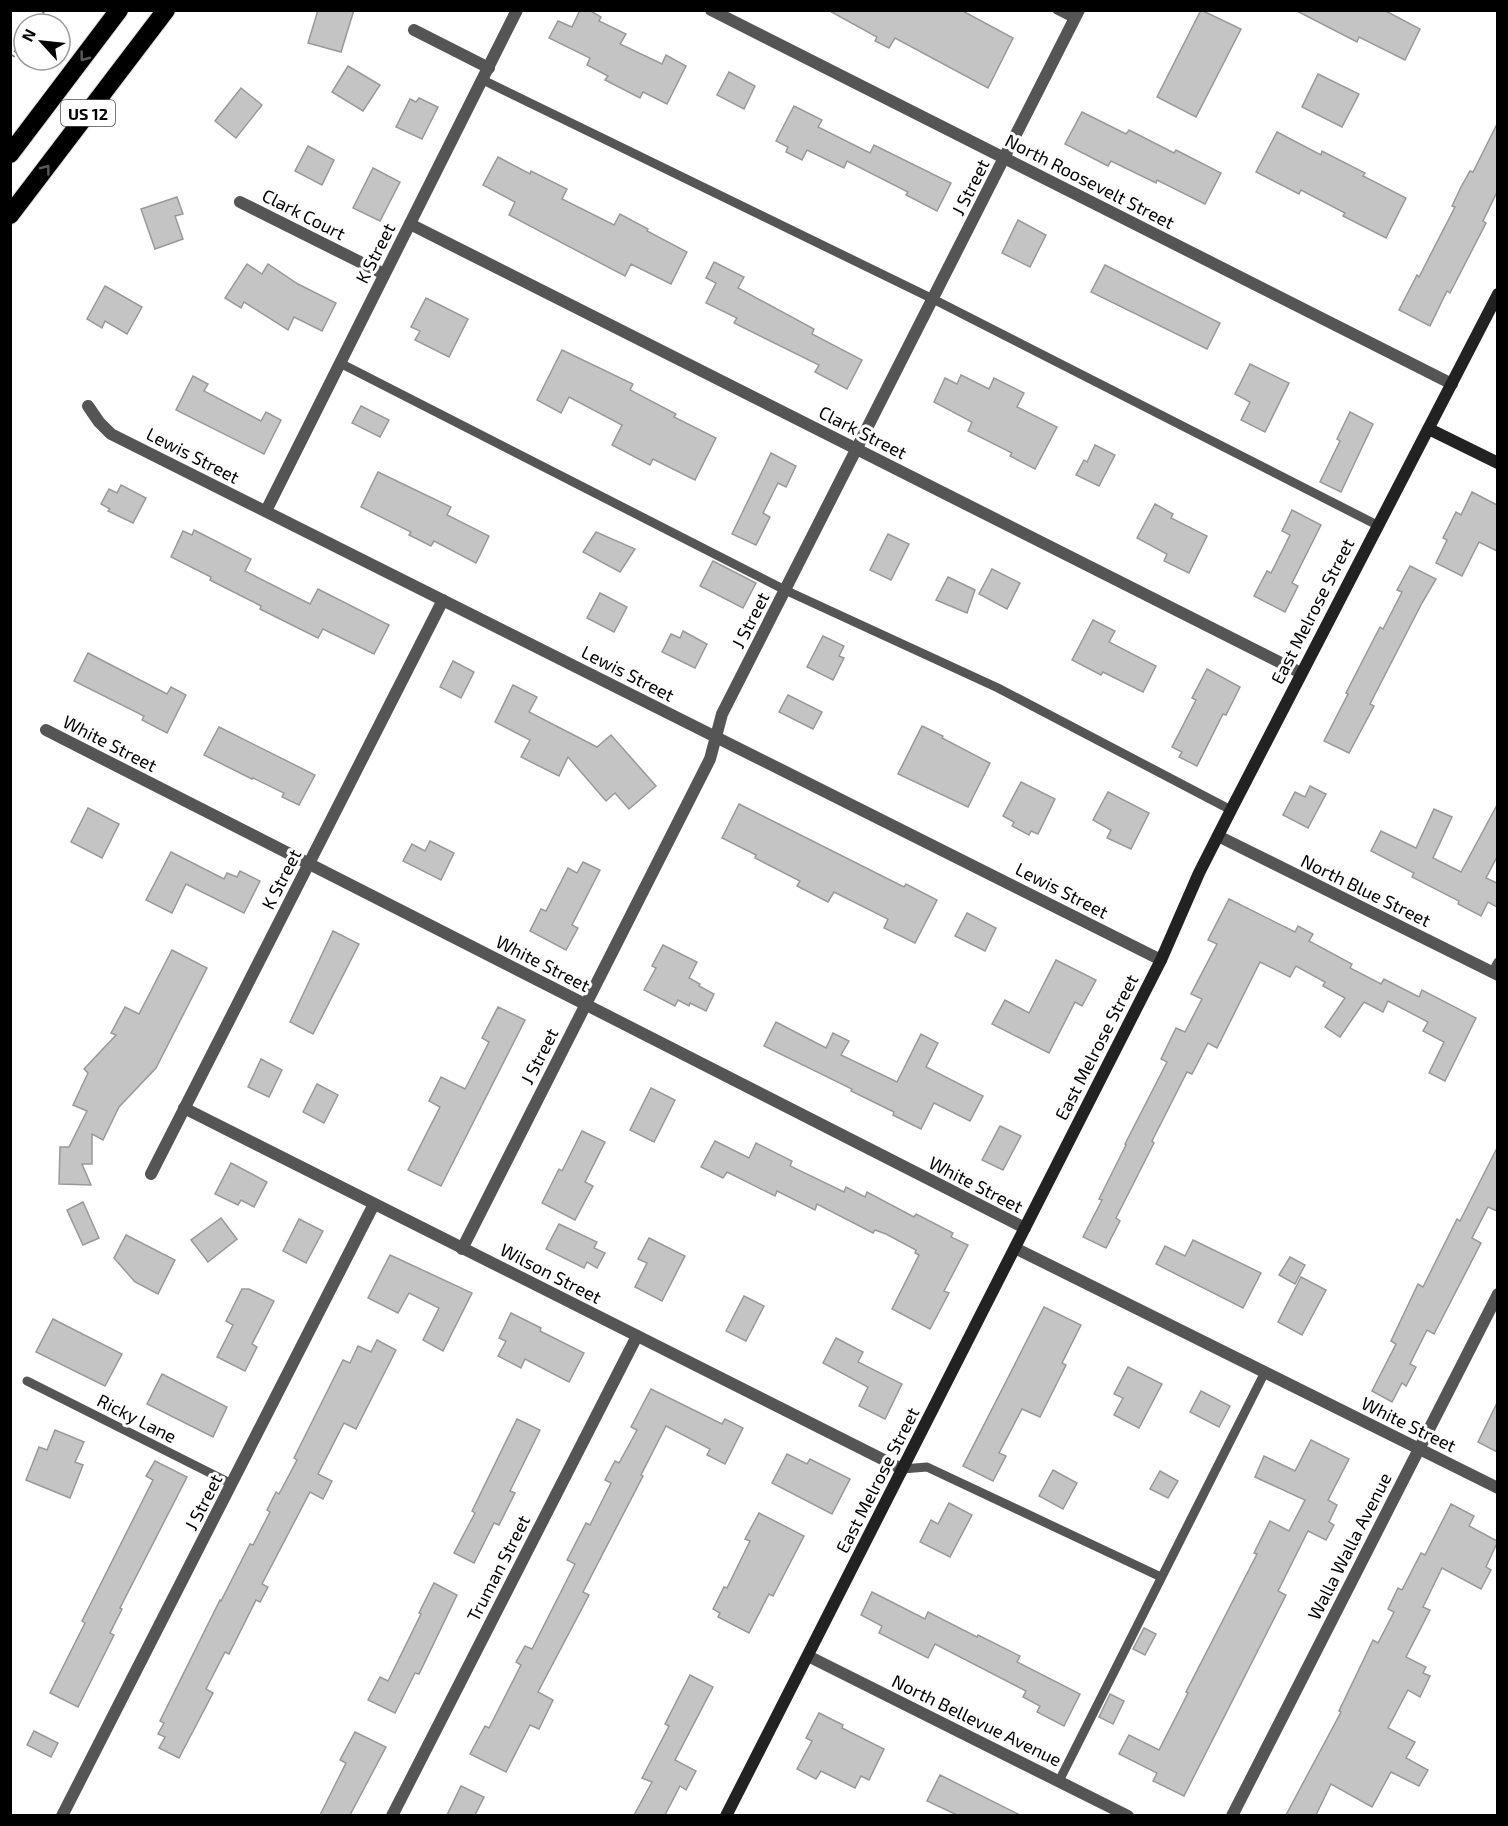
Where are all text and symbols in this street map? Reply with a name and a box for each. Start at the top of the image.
north arrow [12,12,72,72]
text: N [17,25,39,44]
one-way arrow [80,50,91,61]
road number: US 12 [61,100,115,126]
street label: North Roosevelt Street [1002,129,1178,233]
street label: J Street [947,155,994,219]
one-way arrow [39,164,50,175]
street label: Clark Court [259,184,349,244]
street label: K Street [351,219,400,287]
street label: Clark Street [815,400,911,464]
street label: Lewis Street [143,422,243,488]
street label: East Melrose Street [1266,534,1358,688]
street label: J Street [727,588,774,652]
street label: Lewis Street [578,640,678,706]
street label: White Street [59,710,161,776]
street label: K Street [257,845,306,913]
street label: North Blue Street [1297,849,1435,931]
street label: Lewis Street [1012,857,1112,923]
street label: White Street [492,930,594,996]
street label: East Melrose Street [1050,970,1142,1124]
street label: J Street [516,1024,563,1088]
street label: White Street [925,1151,1027,1217]
street label: Wilson Street [497,1238,605,1308]
street label: Ricky Lane [94,1389,180,1447]
street label: White Street [1358,1392,1460,1456]
street label: East Melrose Street [831,1403,923,1557]
street label: Walla Walla Avenue [1302,1469,1396,1623]
street label: J Street [180,1470,227,1534]
street label: Truman Street [462,1511,534,1625]
street label: North Bellevue Avenue [889,1669,1065,1771]

